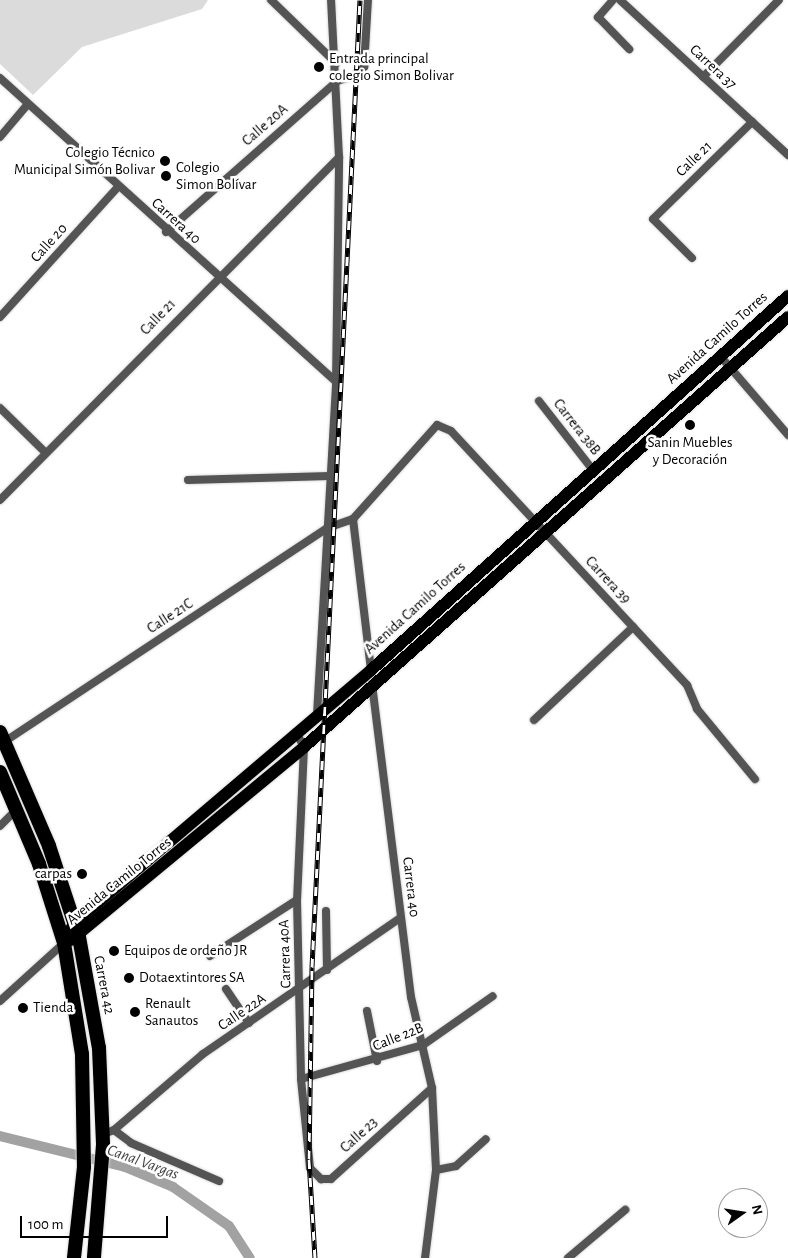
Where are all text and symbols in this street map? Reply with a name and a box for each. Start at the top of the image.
street label: Carrera 37 [686,41,740,93]
place label: Entrada principal colegio Simon Bolivar [329,49,454,84]
marker: Entrada principal colegio Simon Bolivar [313,61,325,73]
street label: Calle 20A [238,100,292,150]
street label: Calle 21 [672,137,716,181]
place label: Colegio Técnico Municipal Simón Bolivar [14,143,155,178]
marker: Colegio Técnico Municipal Simón Bolivar [159,155,171,167]
place label: Colegio Simon Bolívar [176,158,256,193]
marker: Colegio Simon Bolívar [160,170,172,182]
street label: Carrera 40 [148,194,204,248]
street label: Calle 20 [27,220,71,266]
street label: Avenida Camilo Torres [663,288,771,388]
street label: Calle 21 [136,295,180,339]
street label: Carrera 38B [549,395,605,459]
marker: Sanin Muebles y Decoración [684,419,696,431]
place label: Sanin Muebles y Decoración [647,433,733,468]
street label: Carrera 39 [581,552,635,608]
street label: Avenida Camilo Torres [361,558,469,658]
street label: Calle 21C [144,594,196,638]
street label: Avenida Camilo Torres [63,833,175,929]
street label: Carrera 40 [398,856,424,918]
place label: carpas [35,865,72,883]
marker: carpas [76,868,88,880]
street label: Carrera 40A [275,919,295,989]
place label: Equipos de ordeño JR [124,942,247,960]
marker: Equipos de ordeño JR [108,945,120,957]
street label: Carrera 42 [90,954,118,1016]
place label: Dotaextintores SA [139,969,245,987]
marker: Dotaextintores SA [123,972,135,984]
street label: Calle 22A [215,989,269,1035]
place label: Renault Sanautos [145,994,198,1029]
place label: Tienda [33,999,73,1017]
marker: Tienda [17,1002,29,1014]
marker: Renault Sanautos [129,1006,141,1018]
street label: Calle 22B [370,1019,426,1055]
street label: Calle 23 [336,1113,382,1157]
water label: Canal Vargas [105,1140,181,1184]
north arrow [718,1188,768,1238]
text: N [749,1204,765,1216]
scale bar [22,1206,170,1238]
text: 100 m [28,1217,63,1232]

